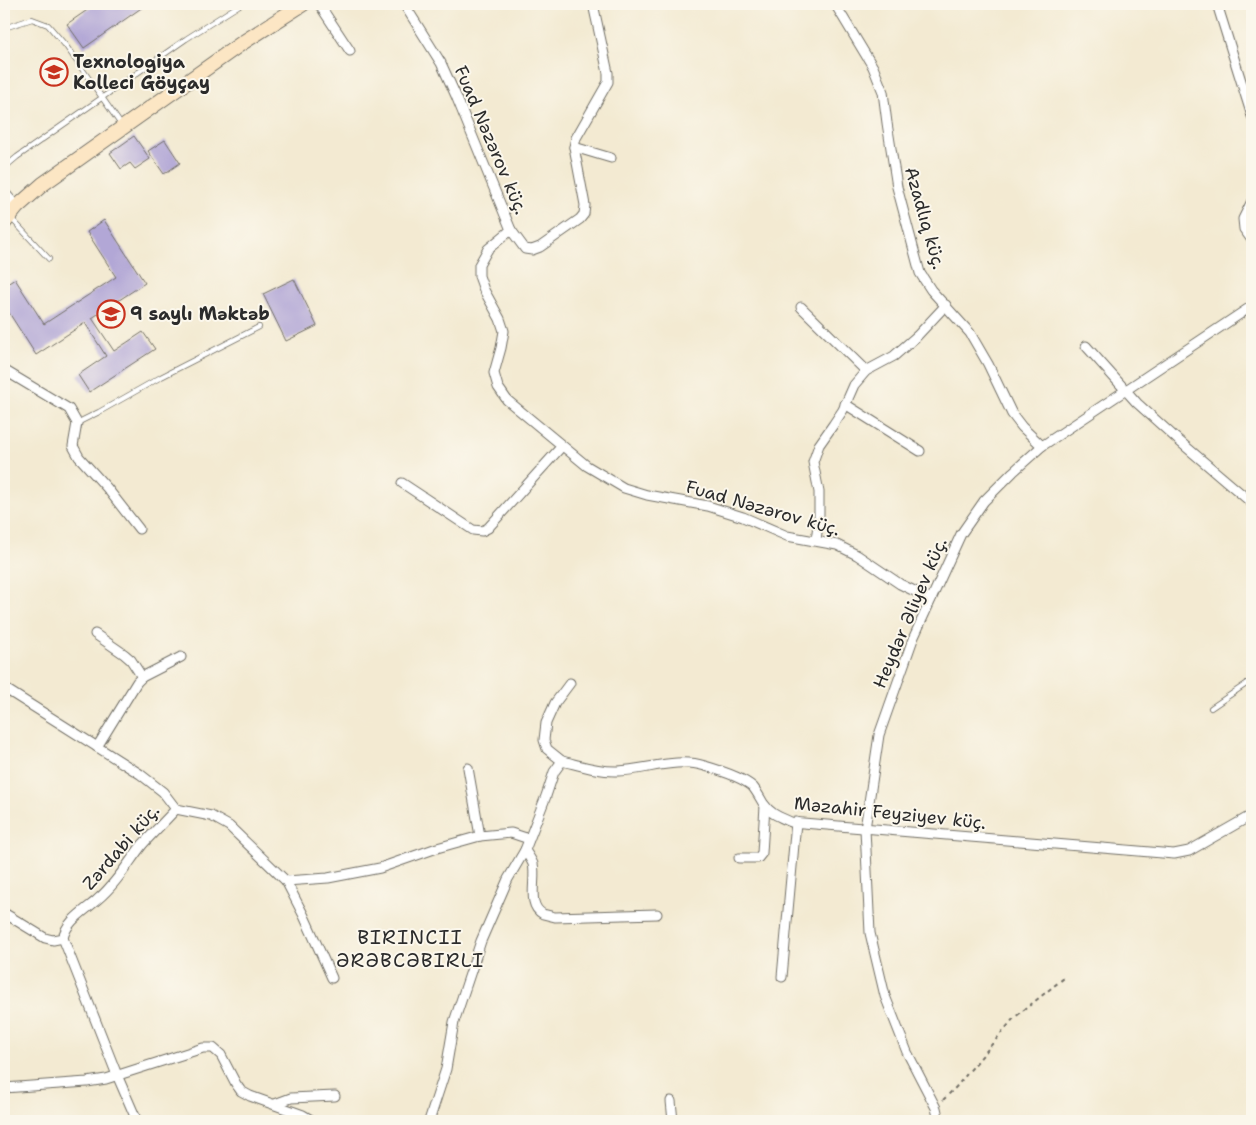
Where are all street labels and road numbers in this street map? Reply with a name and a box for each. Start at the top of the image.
street label: Fuad Nəzərov küç. [449,62,533,218]
street label: Azadlıq küç. [899,164,951,272]
street label: Fuad Nəzərov küç. [683,475,843,541]
street label: Heydər Əliyev küç. [867,534,953,692]
street label: Məzahir Feyziyev küç. [793,791,987,835]
street label: Zərdabi küç. [77,799,165,895]

